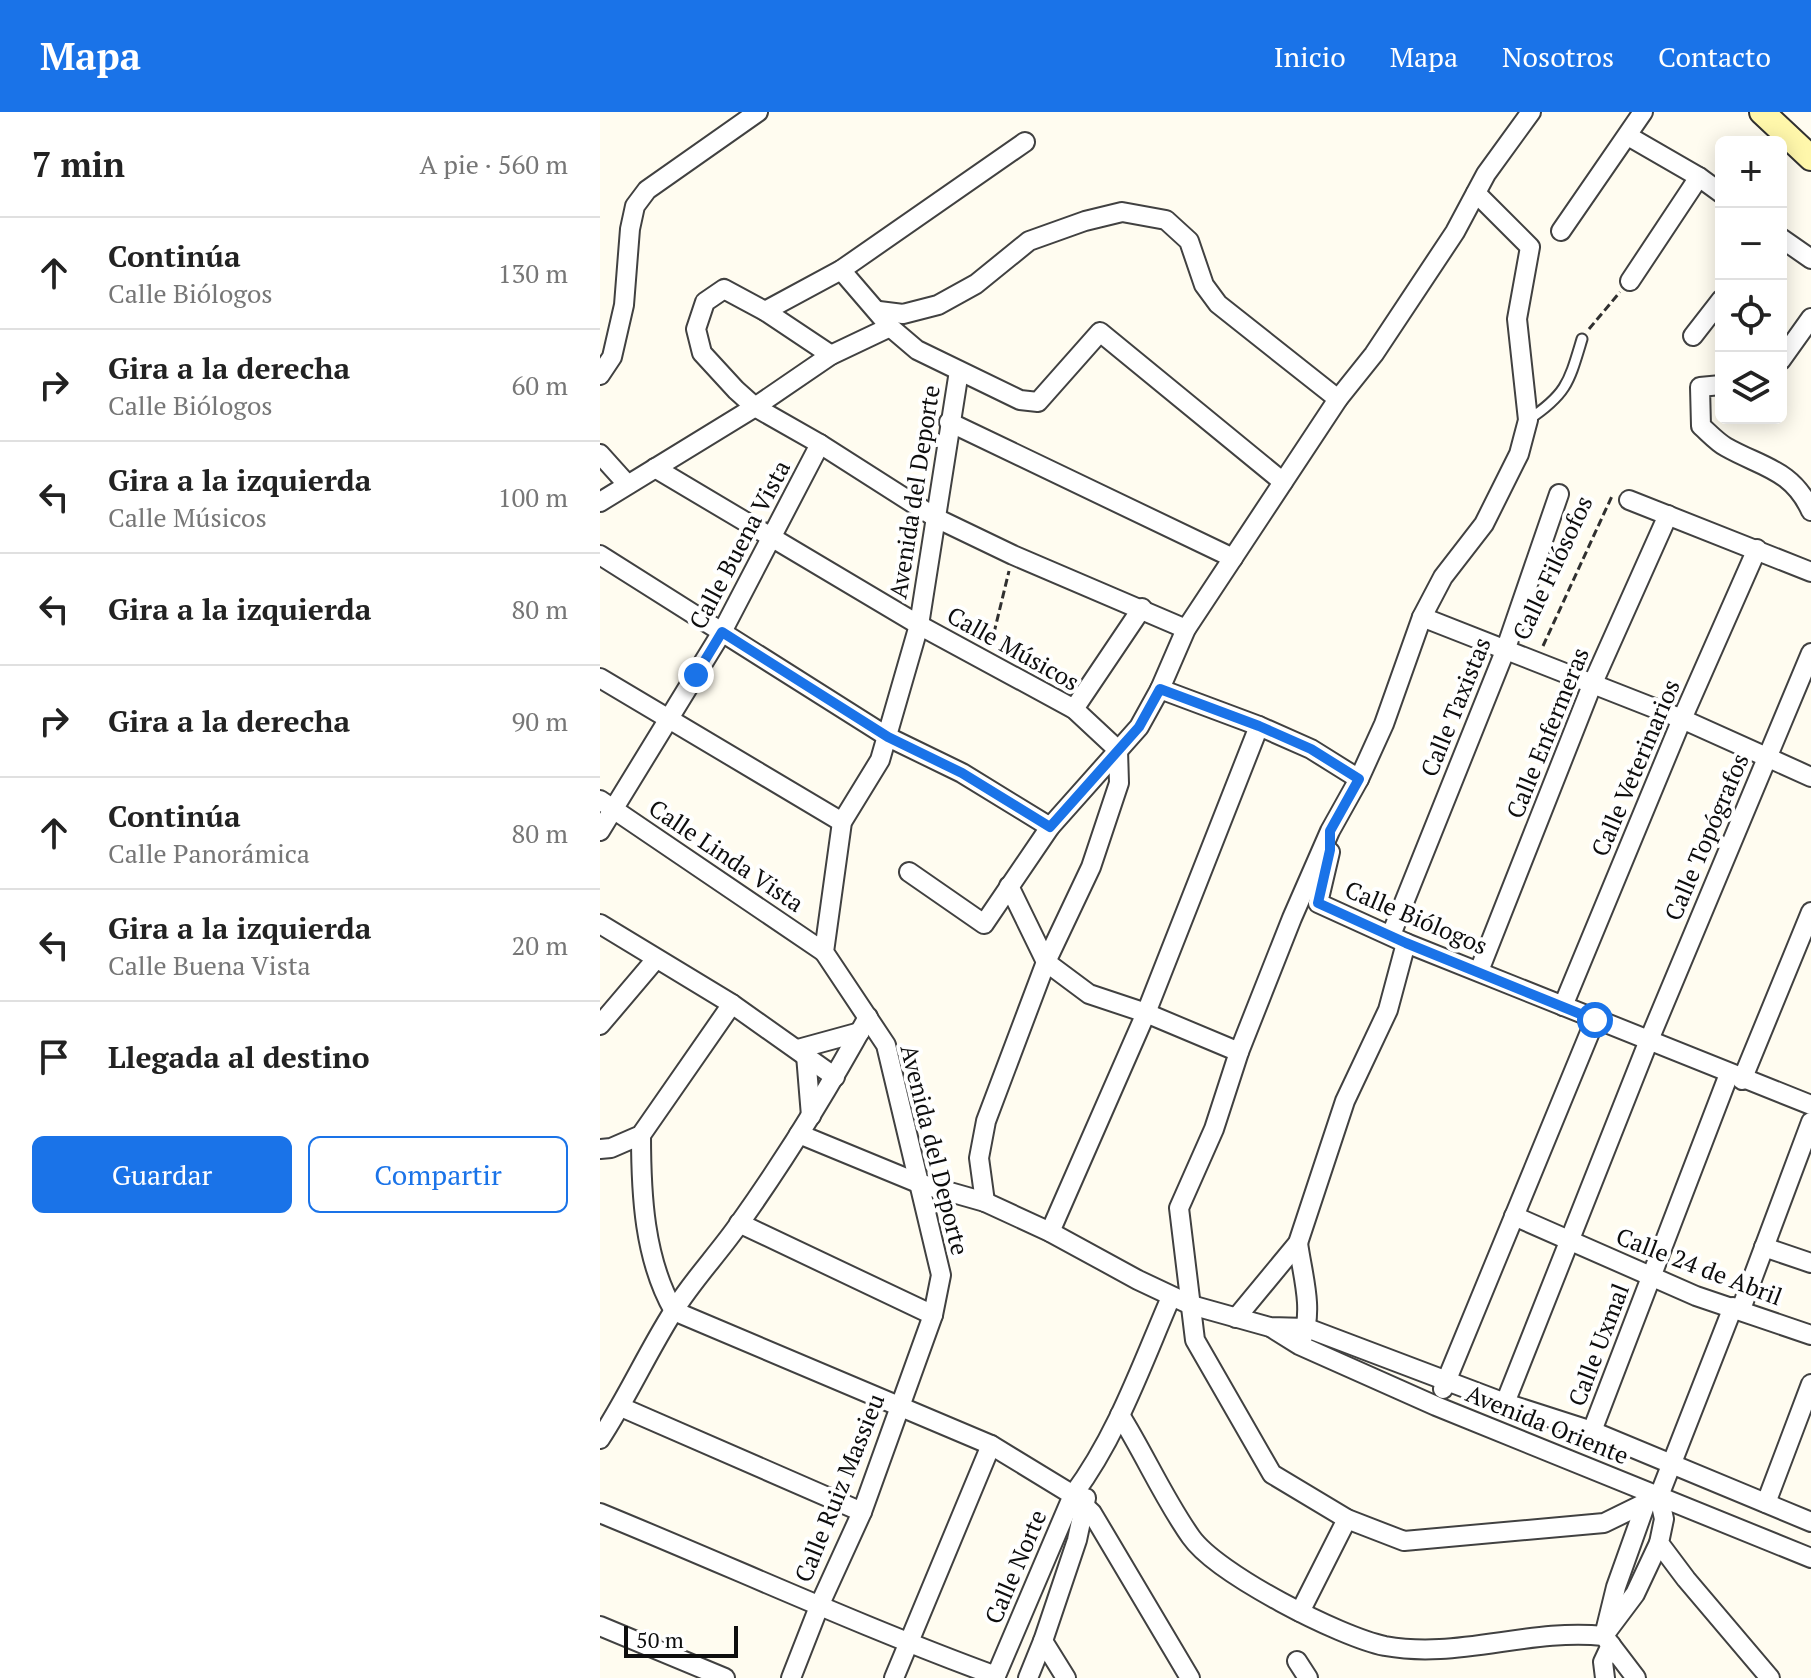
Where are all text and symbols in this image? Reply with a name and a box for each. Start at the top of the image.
text: Mapa [40,31,141,81]
text: Inicio [1274,38,1346,75]
text: Mapa [1390,38,1458,75]
text: Nosotros [1502,38,1614,75]
text: Contacto [1658,38,1771,75]
map controls [1715,136,1787,424]
button: + [1715,136,1787,208]
text: 7 min [32,142,125,187]
text: A pie · 560 m [420,147,568,181]
button: − [1715,208,1787,280]
text: Continúa [108,236,241,276]
icon: ahead [32,251,76,295]
text: 130 m [498,256,568,290]
text: Calle Biólogos [108,276,273,310]
button: locate [1715,280,1787,352]
text: Gira a la derecha [108,348,350,388]
button: layers [1715,352,1787,424]
icon: right [32,363,76,407]
text: 60 m [512,368,568,402]
street label: Avenida del Deporte [881,383,947,601]
text: Calle Biólogos [108,388,273,422]
street label: Calle Buena Vista [681,454,797,635]
text: Gira a la izquierda [108,460,372,500]
icon: left [32,475,76,519]
text: 100 m [498,480,568,514]
street label: Calle Filósofos [1505,490,1600,645]
text: Calle Músicos [108,500,267,534]
icon: left [32,587,76,631]
text: Gira a la izquierda [108,589,372,629]
text: 80 m [512,592,568,626]
street label: Calle Músicos [942,599,1085,698]
street label: Calle Taxistas [1413,632,1498,781]
street label: Calle Enfermeras [1498,642,1596,823]
route end [678,657,714,693]
street label: Calle Veterinarios [1583,674,1687,861]
icon: right [32,699,76,743]
text: Gira a la derecha [108,701,350,741]
text: 90 m [512,704,568,738]
street label: Calle Topógrafos [1656,748,1756,925]
street label: Calle Linda Vista [643,792,810,919]
text: Continúa [108,796,241,836]
icon: ahead [32,811,76,855]
text: 80 m [512,816,568,850]
text: Calle Panorámica [108,836,310,870]
street label: Calle Biólogos [1340,873,1493,961]
text: Gira a la izquierda [108,908,372,948]
icon: left [32,923,76,967]
text: 20 m [512,928,568,962]
text: Calle Buena Vista [108,948,311,982]
route start [1577,1002,1613,1038]
icon: arrive [32,1035,76,1079]
text: Llegada al destino [108,1037,369,1077]
street label: Avenida del Deporte [893,1041,977,1258]
button: Guardar [32,1136,292,1213]
button: Compartir [308,1136,568,1213]
street label: Calle 24 de Abril [1612,1220,1787,1312]
street label: Calle Uxmal [1560,1279,1636,1410]
street label: Avenida Oriente [1461,1377,1633,1471]
street label: Calle Ruiz Massieu [787,1388,892,1587]
street label: Calle Norte [977,1505,1053,1629]
scale bar [624,1622,738,1658]
text: 50 m [636,1625,684,1654]

